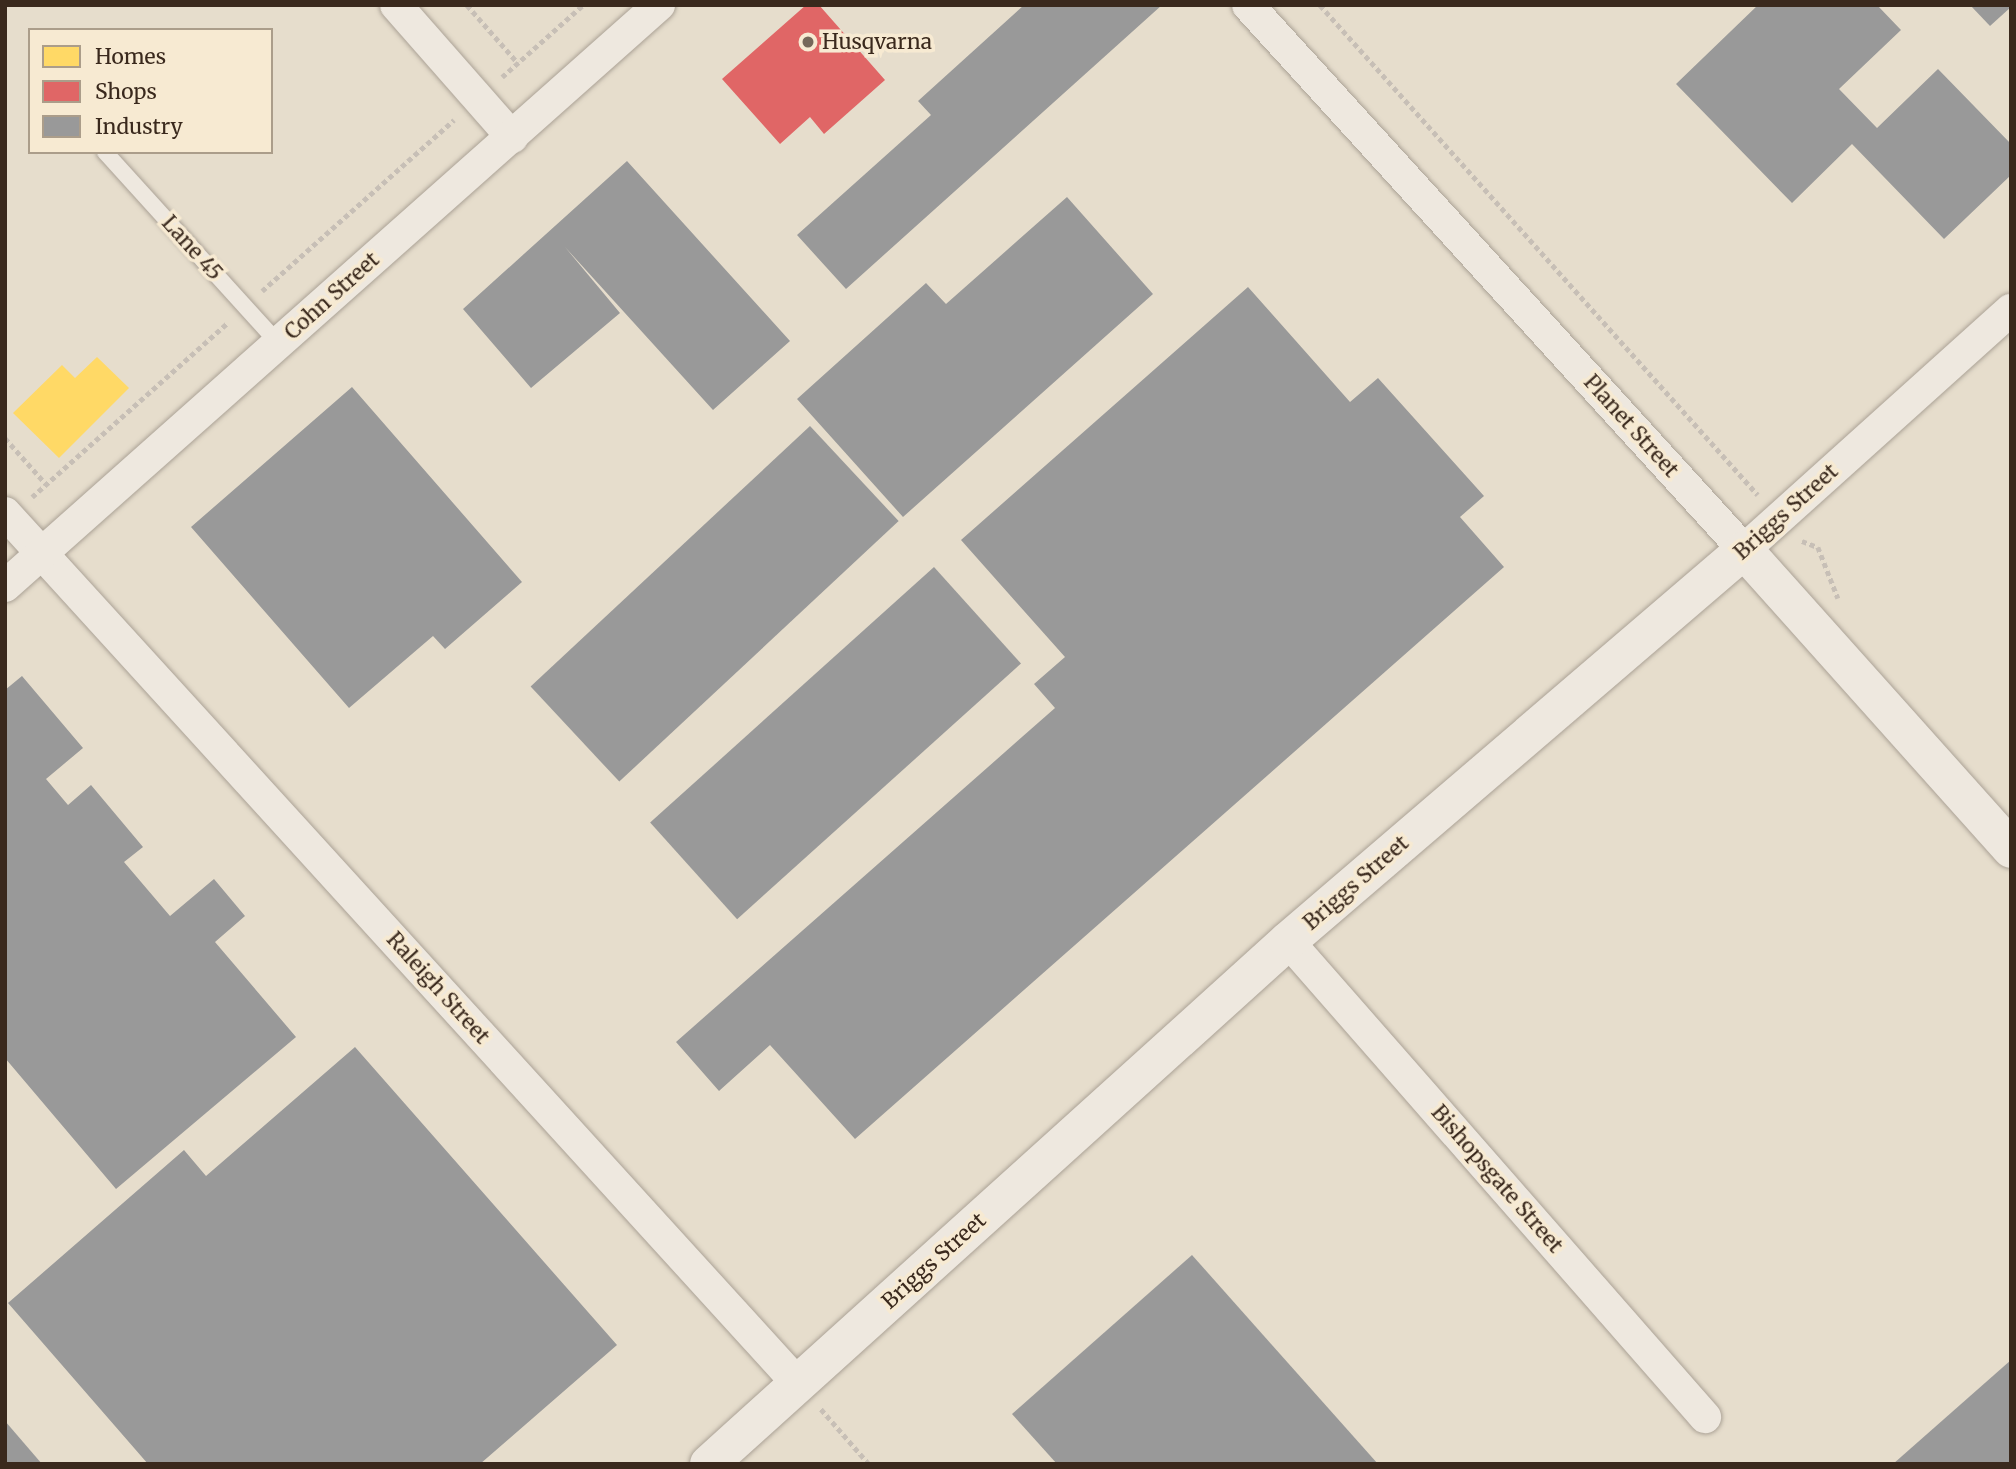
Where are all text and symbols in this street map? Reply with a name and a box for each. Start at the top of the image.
legend [28,28,273,154]
place label: Husqvarna [822,29,932,55]
marker: Husqvarna [800,34,816,50]
text: Homes [95,43,166,70]
text: Shops [95,78,157,105]
text: Industry [95,113,183,140]
street label: Lane 45 [156,211,228,285]
street label: Cohn Street [280,247,384,345]
street label: Planet Street [1578,370,1684,482]
street label: Briggs Street [1729,459,1843,565]
street label: Briggs Street [1298,831,1414,935]
street label: Raleigh Street [381,927,495,1049]
street label: Bishopsgate Street [1426,1100,1568,1258]
street label: Briggs Street [877,1208,991,1314]

